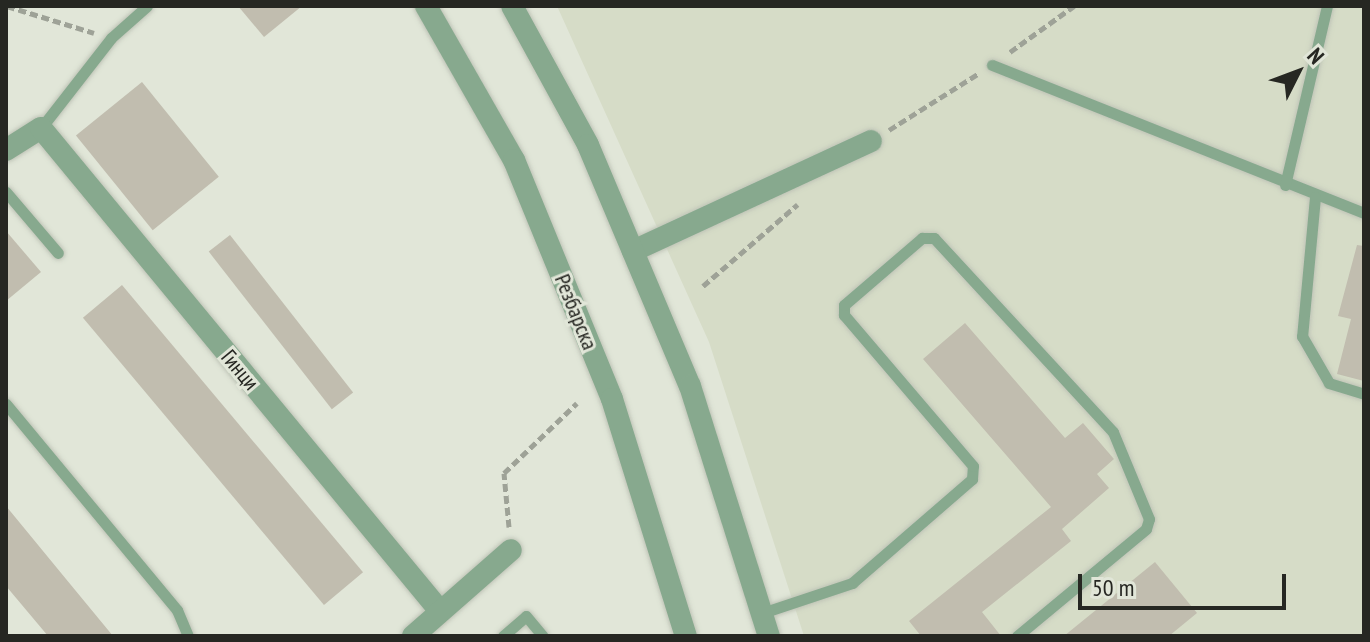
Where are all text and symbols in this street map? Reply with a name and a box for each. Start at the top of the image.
north arrow [1258,32,1338,112]
text: N [1301,42,1330,70]
street label: Резбарска [549,270,603,354]
street label: Гинци [216,344,264,396]
scale bar [1082,558,1290,608]
text: 50 m [1092,572,1134,603]

